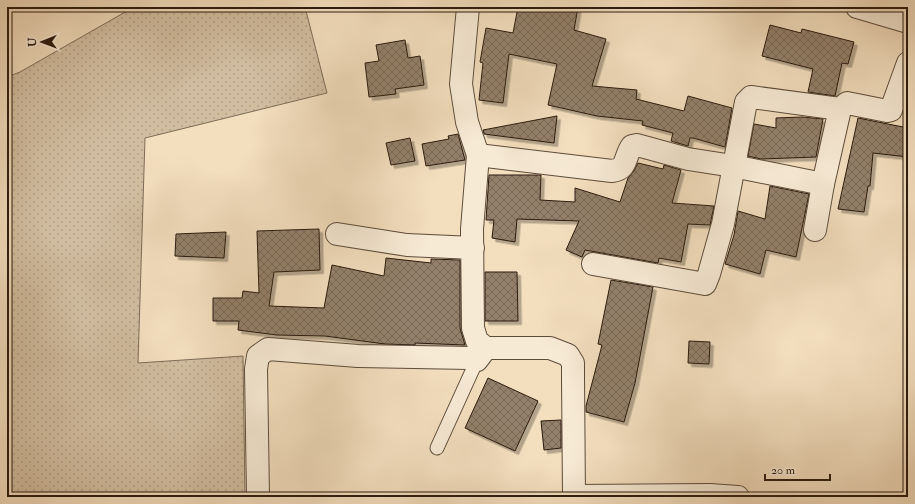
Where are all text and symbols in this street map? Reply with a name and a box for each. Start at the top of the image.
north arrow [22,22,62,62]
text: U [26,37,39,47]
scale bar [765,456,830,482]
text: 20 m [771,463,796,478]

